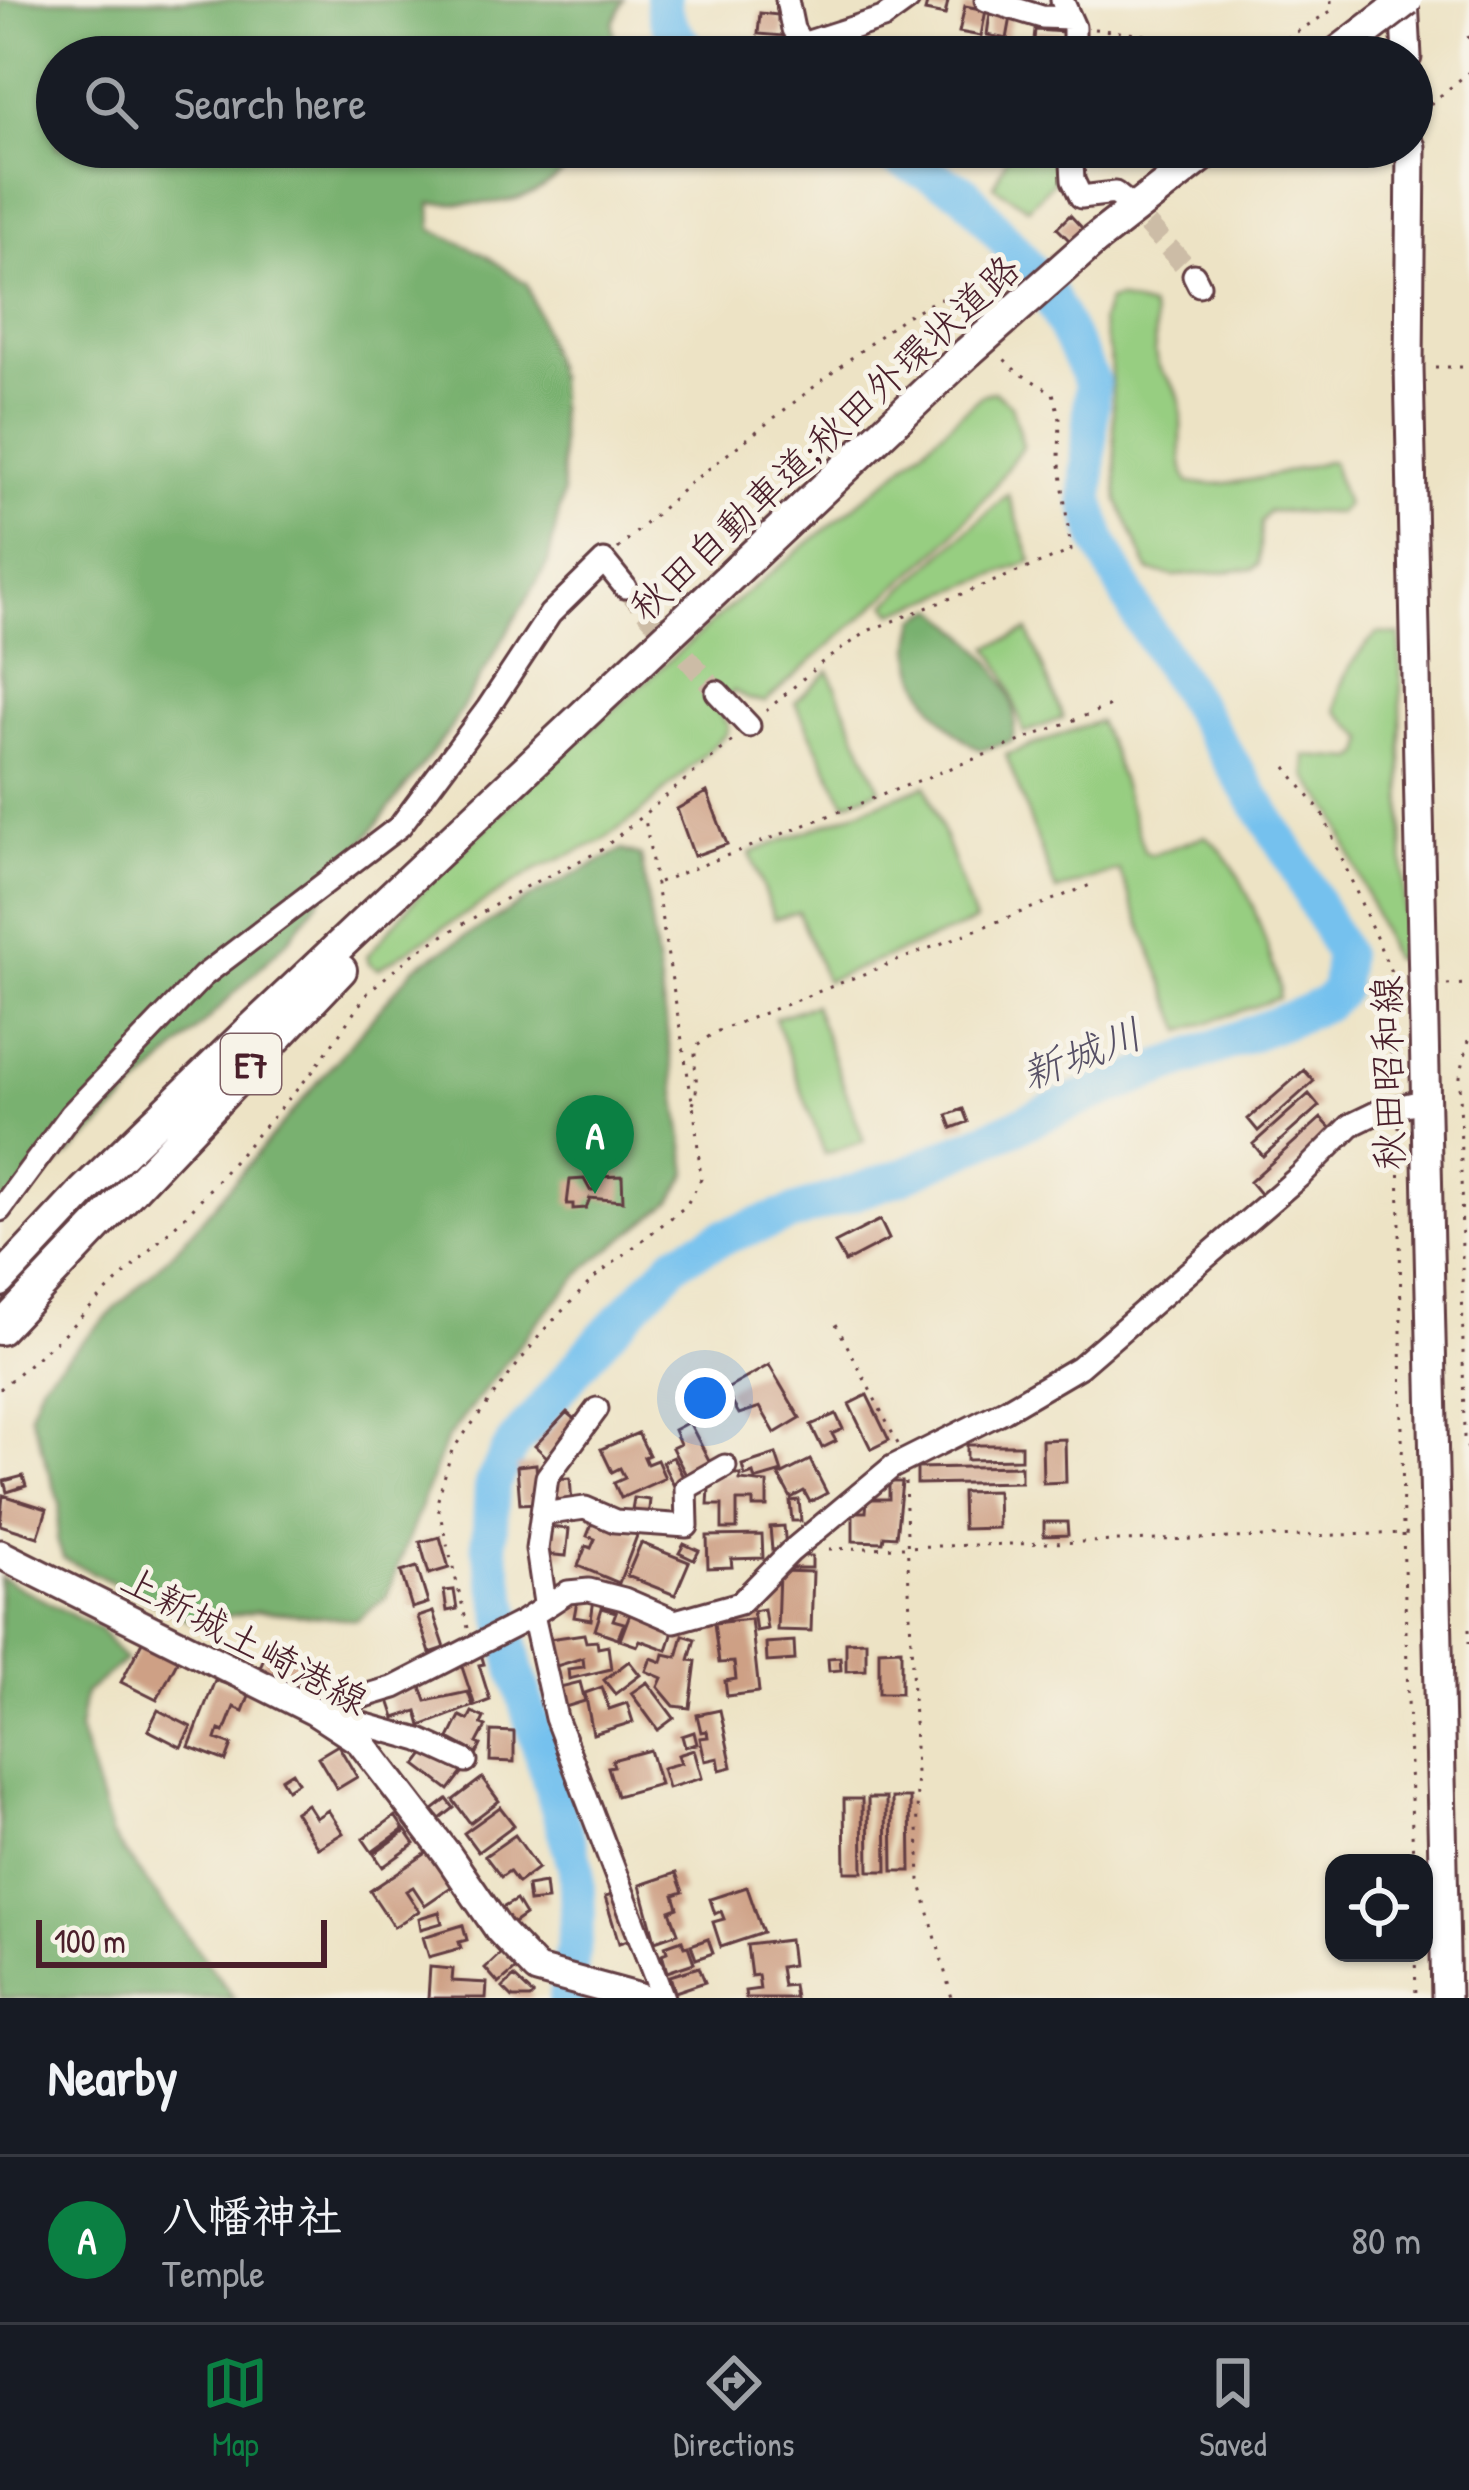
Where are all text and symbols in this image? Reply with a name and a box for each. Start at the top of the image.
search box [36,36,1433,168]
icon: search [78,69,144,135]
text: Search here [174,72,366,133]
street label: 秋田自動車道;秋田外環状道路 [617,242,1031,632]
street label: 秋田昭和線 [1359,975,1415,1171]
water label: 新城川 [1012,1004,1150,1102]
road number: E7 [221,1034,281,1094]
pin: A [556,1095,634,1194]
your location [675,1368,735,1428]
street label: 上新城土崎港線 [112,1552,378,1726]
map controls [1325,1854,1433,1962]
button: locate [1325,1854,1433,1962]
scale bar [36,1914,327,1967]
text: 100 m [54,1919,126,1963]
text: Nearby [48,2042,178,2111]
text: 八幡神社 [162,2185,342,2246]
text: A [77,2213,97,2266]
text: 80 m [1351,2213,1421,2266]
text: Temple [162,2246,265,2299]
tab: Map [202,2350,268,2466]
tab: Directions [673,2350,795,2466]
tab: Saved [1199,2350,1267,2466]

